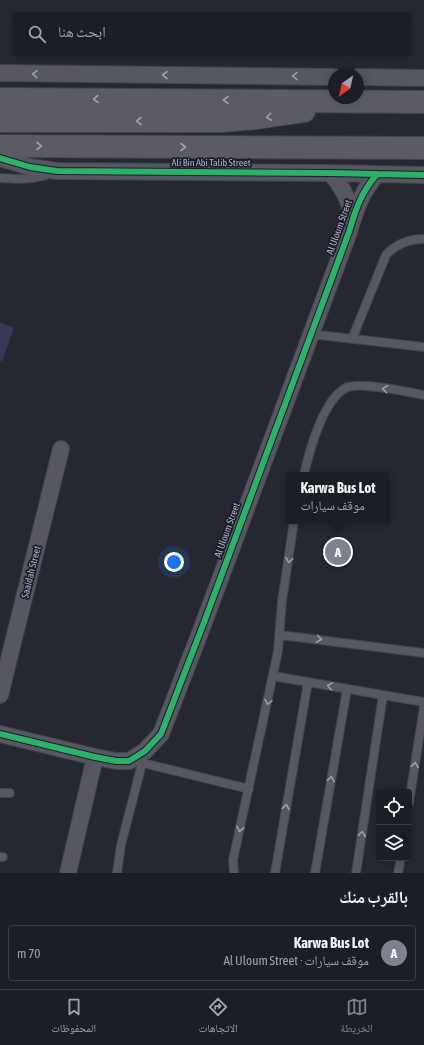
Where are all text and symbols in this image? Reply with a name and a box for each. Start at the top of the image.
search box [12,12,412,56]
icon: search [26,23,48,45]
text: ابحث هنا [58,23,106,40]
north arrow [328,68,364,104]
one-way arrow [32,70,38,78]
one-way arrow [162,71,168,79]
one-way arrow [292,72,298,80]
one-way arrow [93,95,99,103]
one-way arrow [223,96,229,104]
one-way arrow [266,112,272,121]
one-way arrow [136,117,142,125]
one-way arrow [36,142,42,150]
one-way arrow [180,143,186,151]
street label: Ali Bin Abi Talib Street [171,157,251,168]
street label: Al Uloum Street [324,198,354,256]
one-way arrow [382,385,389,394]
popup [286,472,390,524]
text: Karwa Bus Lot [300,479,376,496]
text: موقف سيارات [300,498,365,513]
street label: Al Uloum Street [212,501,242,559]
pin: A [325,537,351,567]
street label: Saaidah Street [19,545,43,599]
your location [164,552,184,572]
one-way arrow [285,556,294,563]
one-way arrow [316,635,322,644]
one-way arrow [327,682,333,691]
one-way arrow [264,699,272,705]
one-way arrow [410,761,419,768]
one-way arrow [326,776,335,783]
map controls [376,789,412,861]
button: locate [376,789,412,825]
one-way arrow [282,804,290,810]
button: layers [376,825,412,861]
one-way arrow [237,826,245,832]
one-way arrow [357,831,366,837]
text: بالقرب منك [339,887,408,907]
text: Karwa Bus Lot [294,934,369,951]
text: 70 m [17,946,40,961]
text: A [391,946,397,961]
text: موقف سيارات · Al Uloum Street [223,953,369,968]
tab: المحفوظات [51,996,96,1039]
tab: الاتجاهات [199,996,238,1039]
tab: الخريطة [340,996,373,1039]

